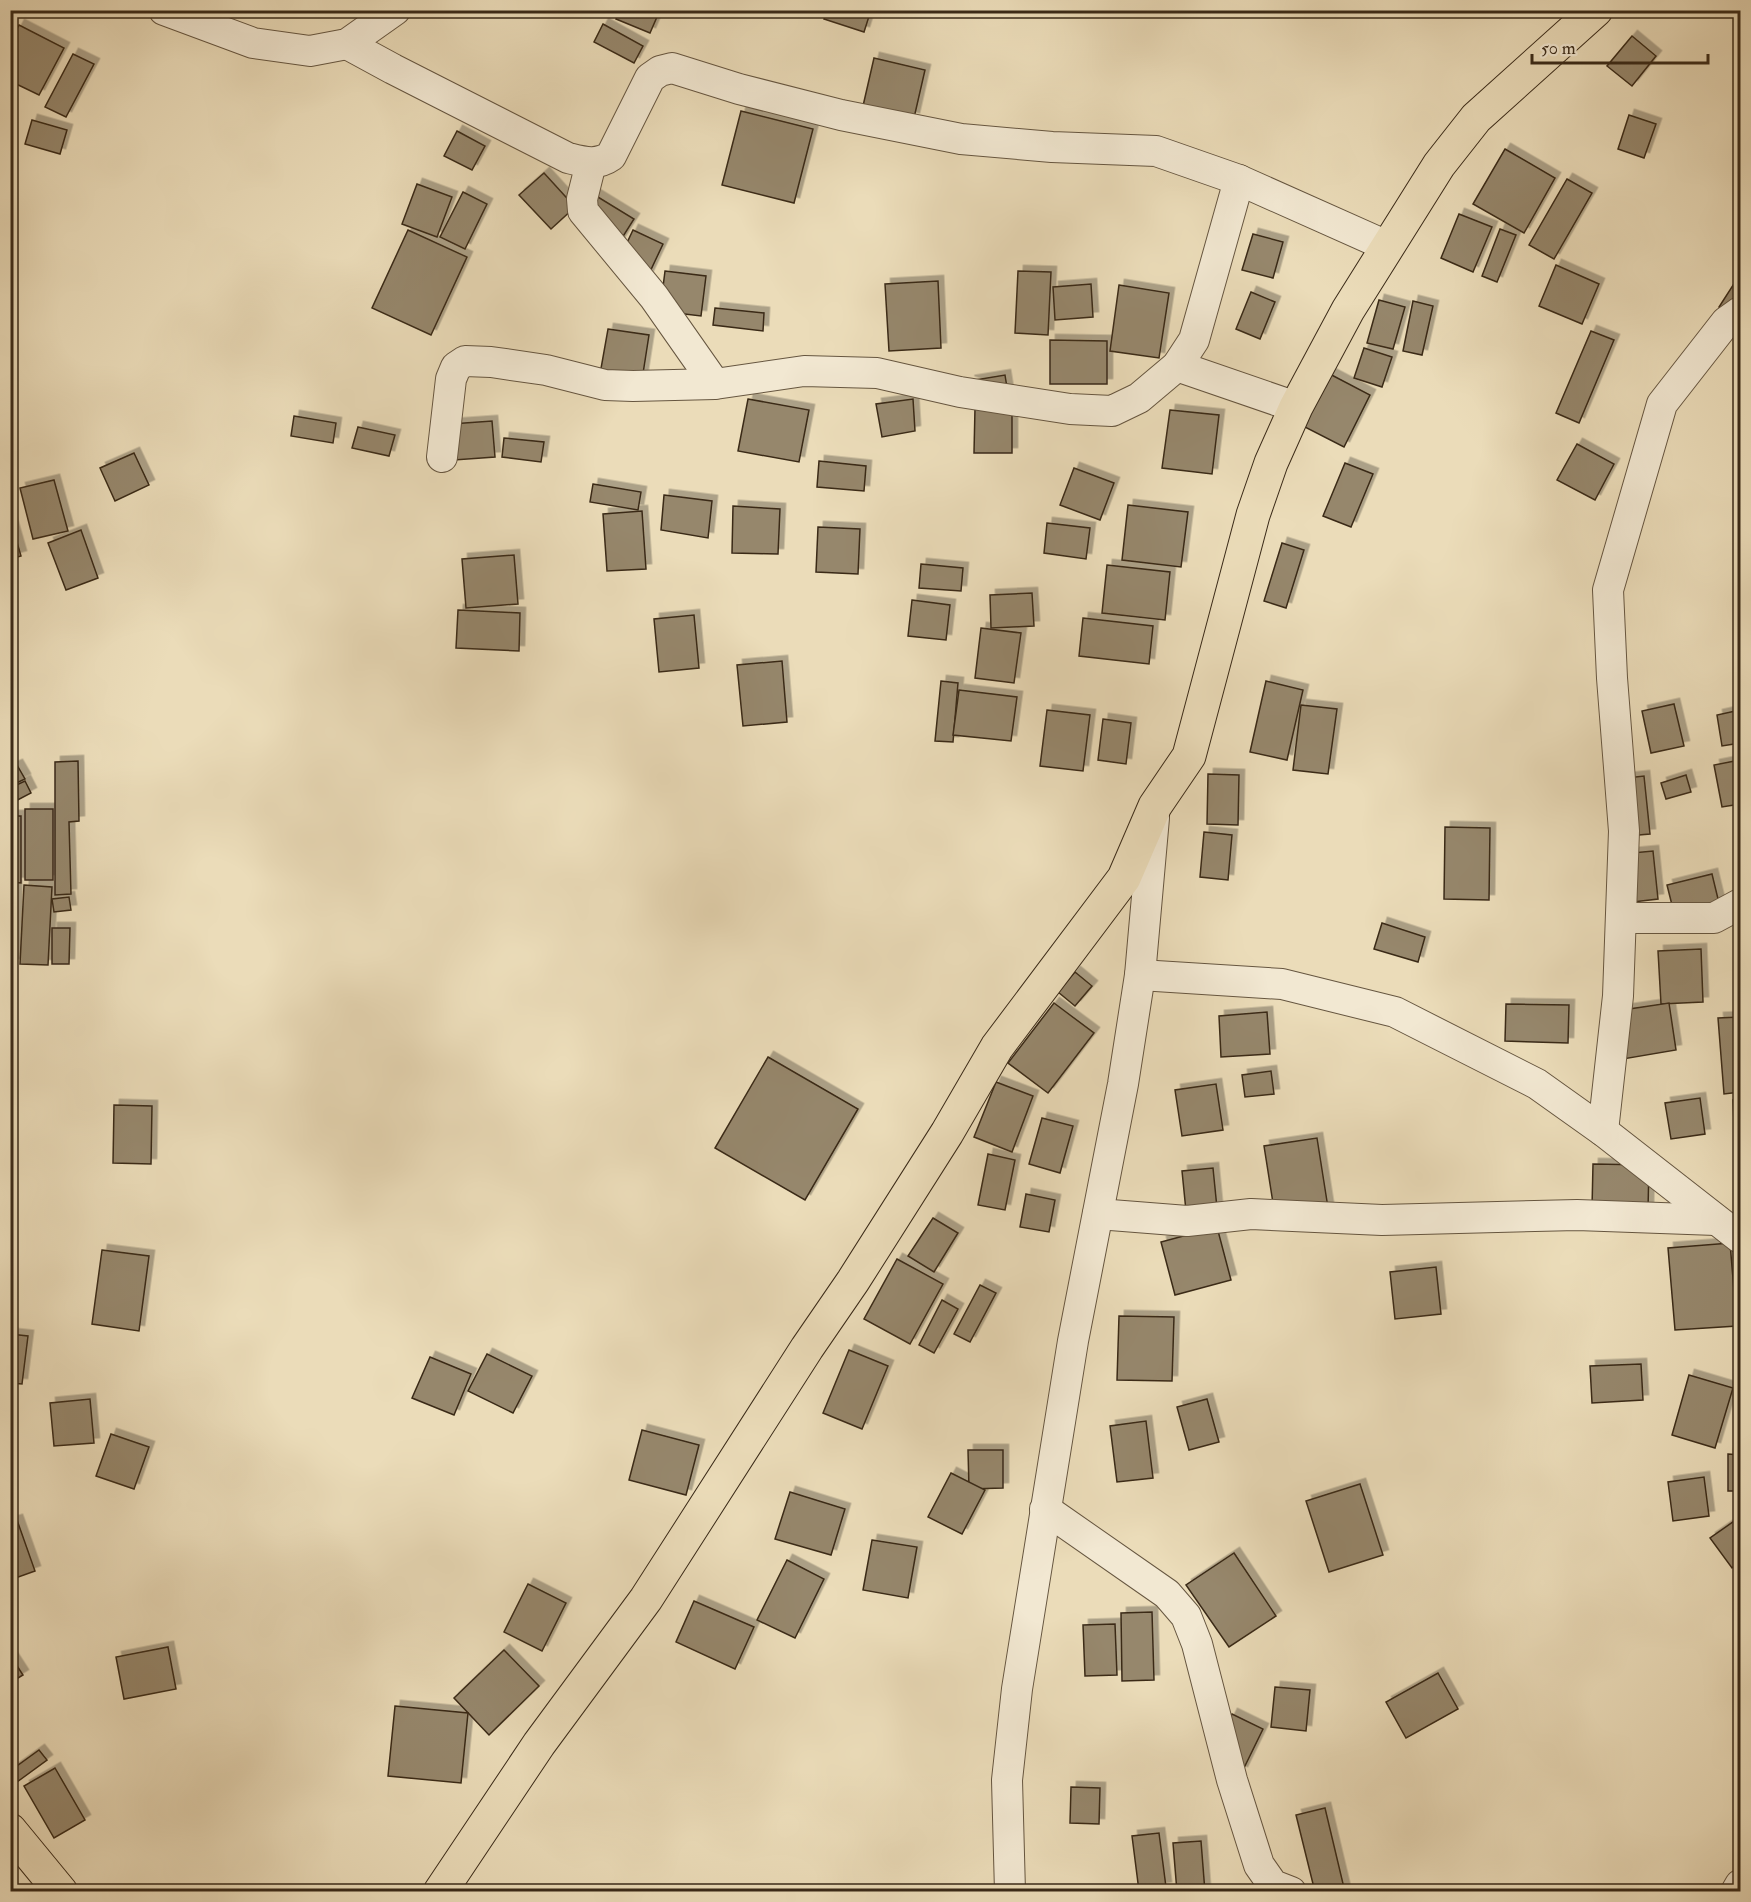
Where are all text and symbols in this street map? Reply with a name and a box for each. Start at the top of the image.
scale bar [1532,27,1708,65]
text: 50 m [1541,37,1576,60]

